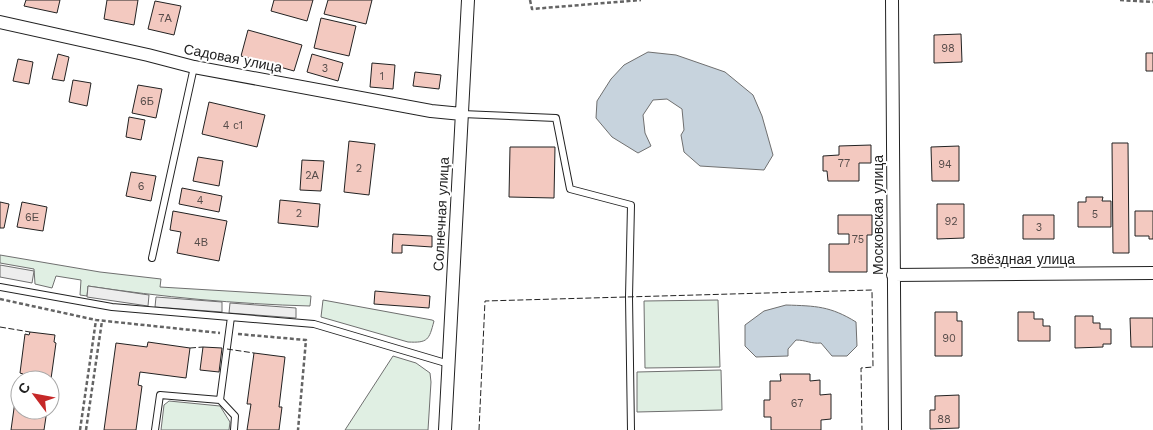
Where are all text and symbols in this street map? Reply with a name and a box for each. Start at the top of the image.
house number: 7А [158,12,172,25]
street label: Садовая улица [182,41,284,75]
house number: 98 [941,42,955,55]
house number: 3 [322,62,328,75]
house number: 1 [380,70,384,83]
house number: 6Б [140,95,154,108]
house number: 4 с1 [223,119,243,132]
street label: Московская улица [870,155,886,275]
street label: Солнечная улица [430,156,452,272]
house number: 77 [838,157,850,170]
house number: 94 [938,158,952,171]
house number: 2 [356,162,362,175]
house number: 2А [305,169,320,182]
house number: 6 [138,180,145,193]
house number: 4 [197,194,204,207]
house number: 2 [296,207,302,220]
house number: 5 [1092,208,1098,221]
house number: 6Е [25,211,39,224]
house number: 92 [944,215,958,228]
house number: 3 [1036,221,1042,234]
house number: 75 [852,233,864,246]
house number: 4В [194,236,208,249]
street label: Звёздная улица [971,251,1075,267]
house number: 90 [942,332,956,345]
north arrow [10,370,60,420]
text: С [15,380,33,397]
house number: 67 [791,397,803,410]
house number: 88 [937,413,951,426]

